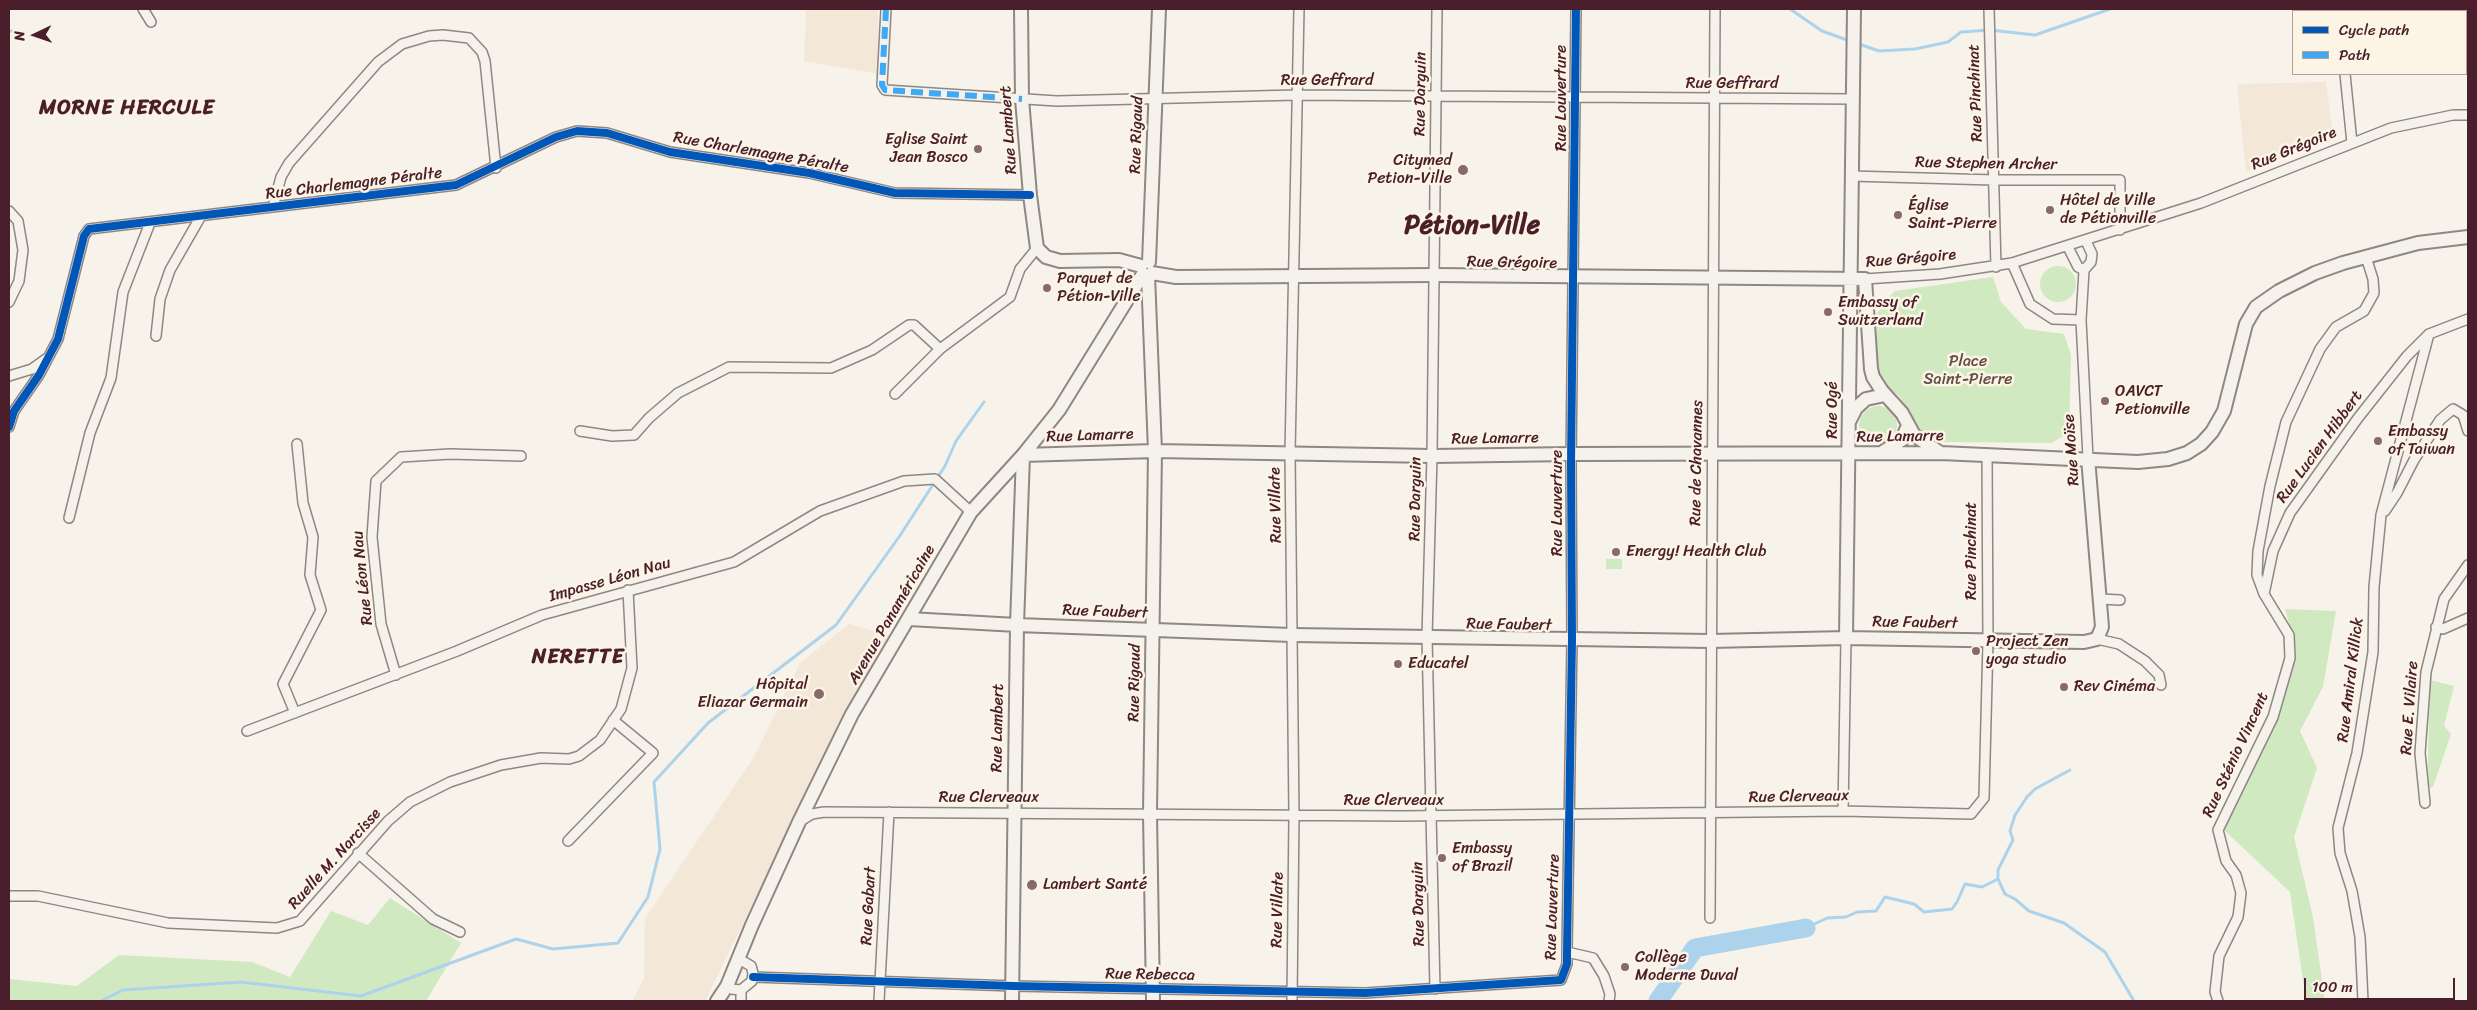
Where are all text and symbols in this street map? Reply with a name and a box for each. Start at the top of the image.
north arrow [10,10,60,60]
legend [2292,10,2467,75]
text: Cycle path [2339,17,2409,43]
text: N [7,30,32,41]
text: Path [2339,42,2370,68]
street label: Rue Pinchinat [1965,44,1987,142]
street label: Rue Louverture [1552,45,1572,151]
street label: Rue Darguin [1411,52,1431,136]
street label: Rue Geffrard [1281,71,1373,91]
street label: Rue Geffrard [1686,74,1778,94]
street label: Rue Lambert [996,85,1022,175]
district label: MORNE HERCULE [38,96,216,122]
street label: Rue Rigaud [1126,96,1148,174]
street label: Rue Grégoire [2249,123,2339,175]
street label: Rue Charlemagne Péralte [672,128,850,178]
place label: Eglise Saint Jean Bosco [885,130,968,168]
marker: Eglise Saint Jean Bosco [972,143,984,155]
place label: Citymed Petion-Ville [1367,151,1452,189]
street label: Rue Stephen Archer [1915,153,2057,175]
marker: Citymed Petion-Ville [1456,163,1470,177]
street label: Rue Charlemagne Péralte [265,164,443,204]
place label: Hôtel de Ville de Pétionville [2060,191,2156,229]
place label: Église Saint-Pierre [1908,196,1997,234]
marker: Hôtel de Ville de Pétionville [2044,204,2056,216]
marker: Église Saint-Pierre [1892,209,1904,221]
district label: Pétion-Ville [1404,210,1540,242]
street label: Rue Grégoire [1865,246,1957,272]
street label: Rue Grégoire [1467,253,1557,273]
place label: Parquet de Pétion-Ville [1057,269,1141,307]
marker: Parquet de Pétion-Ville [1041,282,1053,294]
place label: Embassy of Switzerland [1838,293,1923,331]
marker: Embassy of Switzerland [1822,306,1834,318]
park label: Place Saint-Pierre [1924,352,2012,390]
street label: Rue Ogé [1823,381,1843,439]
place label: OAVCT Petionville [2115,382,2190,420]
street label: Rue Lucien Hibbert [2273,387,2367,507]
marker: OAVCT Petionville [2099,395,2111,407]
street label: Rue de Chavannes [1686,400,1708,526]
street label: Rue Moïse [2060,413,2084,487]
place label: Embassy of Taiwan [2388,422,2455,460]
street label: Rue Lamarre [1046,425,1134,447]
street label: Rue Lamarre [1856,427,1944,447]
street label: Rue Lamarre [1451,429,1539,449]
marker: Embassy of Taiwan [2372,435,2384,447]
street label: Rue Louverture [1548,450,1568,556]
street label: Rue Darguin [1406,457,1426,541]
street label: Rue Villate [1266,467,1286,543]
street label: Rue Pinchinat [1962,502,1982,600]
street label: Rue Léon Nau [348,530,378,626]
street label: Avenue Panaméricaine [844,542,940,688]
place label: Energy! Health Club [1626,542,1766,562]
marker: Energy! Health Club [1610,546,1622,558]
street label: Impasse Léon Nau [547,553,673,607]
street label: Rue Faubert [1062,601,1148,623]
street label: Rue Faubert [1872,613,1958,633]
street label: Rue Faubert [1466,615,1552,635]
street label: Rue Amiral Killick [2334,617,2368,743]
place label: Project Zen yoga studio [1986,632,2069,670]
street label: Rue Rigaud [1125,644,1145,722]
district label: NERETTE [531,645,625,671]
marker: Project Zen yoga studio [1970,645,1982,657]
place label: Educatel [1408,654,1469,674]
marker: Educatel [1392,658,1404,670]
street label: Rue E. Vilaire [2397,660,2423,756]
place label: Hôpital Eliazar Germain [698,675,808,713]
place label: Rev Cinéma [2074,677,2155,697]
marker: Rev Cinéma [2058,681,2070,693]
street label: Rue Lambert [988,683,1008,773]
marker: Hôpital Eliazar Germain [812,687,826,701]
street label: Rue Sténio Vincent [2199,689,2273,821]
street label: Rue Clerveaux [1749,787,1849,807]
street label: Rue Clerveaux [939,788,1039,808]
street label: Rue Clerveaux [1344,791,1444,811]
street label: Ruelle M. Narcisse [285,805,385,913]
place label: Embassy of Brazil [1452,839,1513,877]
marker: Embassy of Brazil [1436,852,1448,864]
street label: Rue Louverture [1542,854,1564,960]
street label: Rue Darguin [1409,862,1429,946]
street label: Rue Gabart [857,866,881,946]
street label: Rue Villate [1268,872,1288,948]
place label: Lambert Santé [1043,875,1147,895]
marker: Lambert Santé [1025,878,1039,892]
place label: Collège Moderne Duval [1635,948,1738,986]
marker: Collège Moderne Duval [1619,961,1631,973]
street label: Rue Rebecca [1105,965,1195,985]
scale bar [2307,968,2458,1000]
text: 100 m [2312,974,2353,1000]

